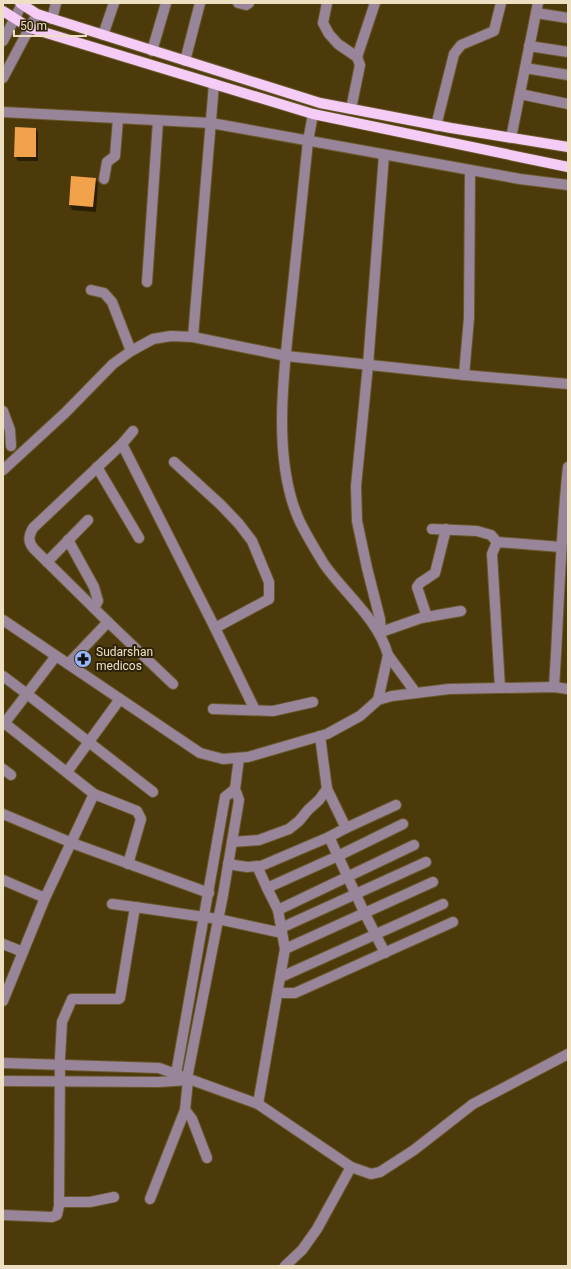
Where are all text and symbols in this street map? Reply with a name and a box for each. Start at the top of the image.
scale bar [14,12,86,38]
text: 50 m [20,19,47,33]
place label: Sudarshan medicos [96,645,153,673]
pharmacy icon: Sudarshan medicos [73,649,93,669]

